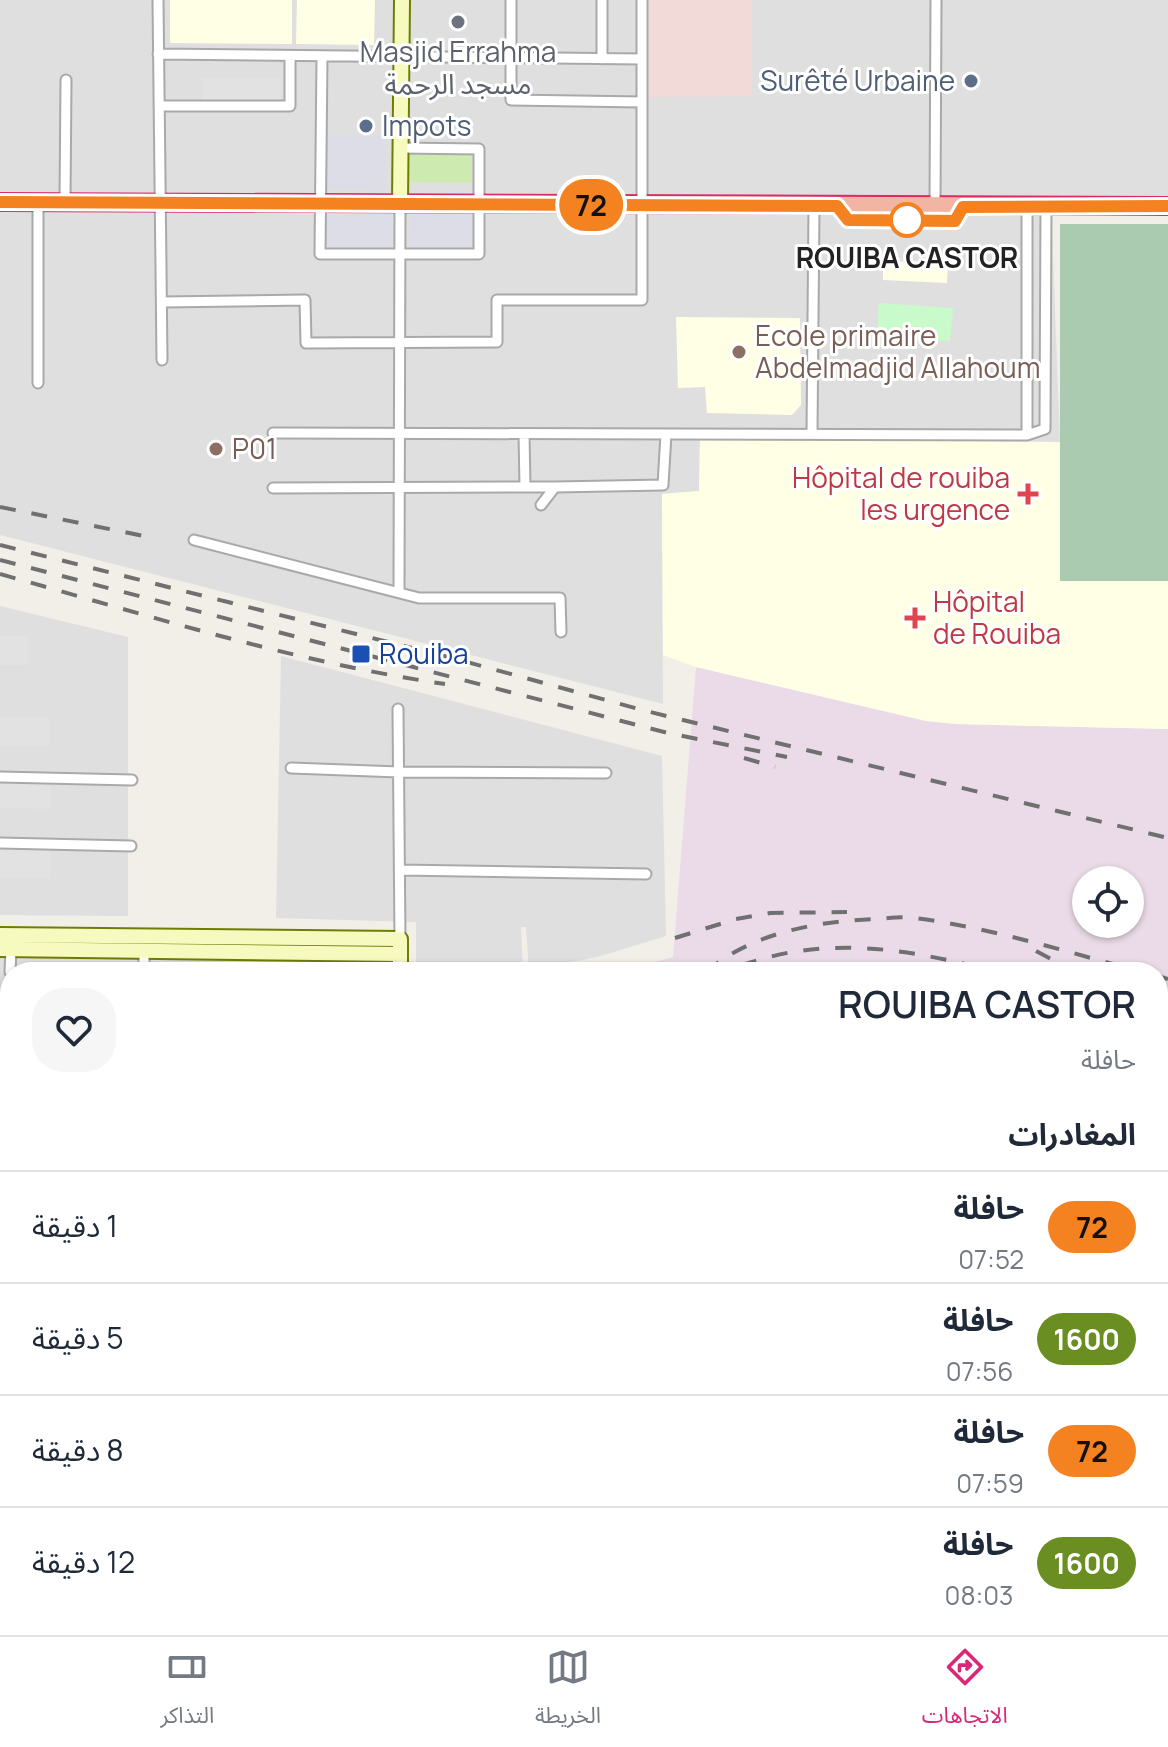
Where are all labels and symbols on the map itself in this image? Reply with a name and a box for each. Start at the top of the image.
marker: Masjid Errahma مسجد الرحمة [449,13,467,31]
place label: Masjid Errahma مسجد الرحمة [360,32,556,102]
place label: Surêté Urbaine [760,61,955,99]
marker: Surêté Urbaine [962,72,980,90]
place label: Impots [382,106,471,144]
marker: Impots [357,117,375,135]
line badge: 72 [555,179,627,231]
marker: ROUIBA CASTOR [890,203,924,237]
place label: ROUIBA CASTOR [796,238,1018,276]
place label: Ecole primaire Abdelmadjid Allahoum [755,316,1040,386]
marker: Ecole primaire Abdelmadjid Allahoum [730,343,748,361]
place label: P01 [232,429,277,467]
marker: P01 [207,440,225,458]
place label: Hôpital de rouiba les urgence [792,458,1010,528]
marker: Hôpital de rouiba les urgence [1017,483,1039,505]
place label: Hôpital de Rouiba [933,582,1061,652]
marker: Hôpital de Rouiba [904,607,926,629]
place label: Rouiba [379,634,469,672]
marker: Rouiba [350,643,372,665]

